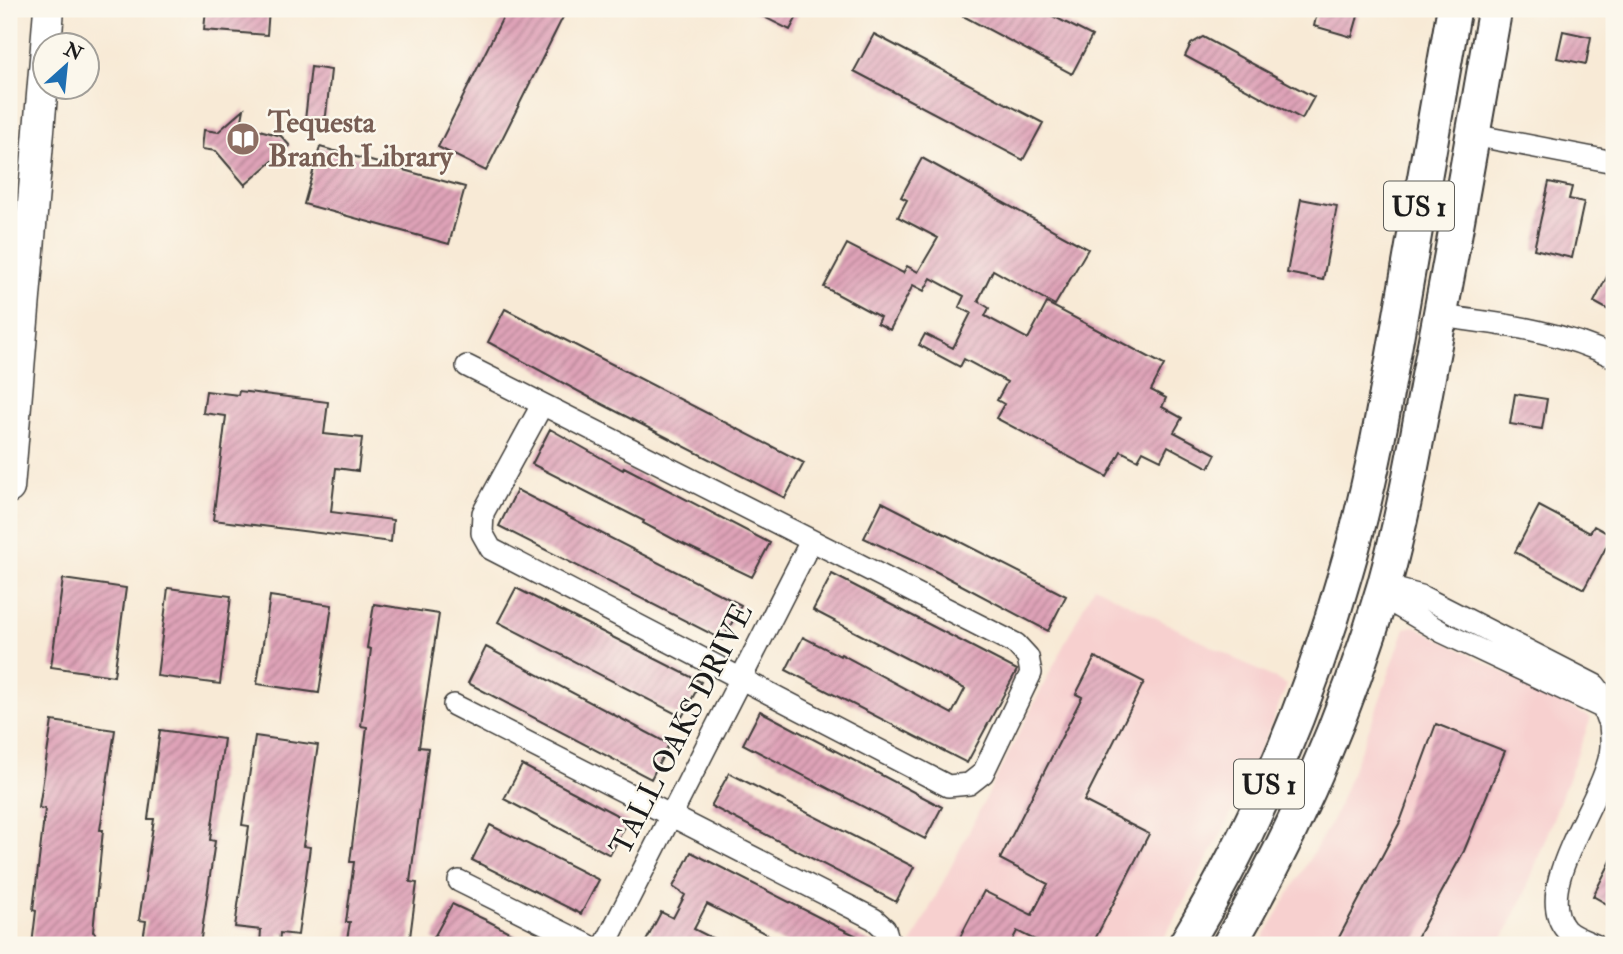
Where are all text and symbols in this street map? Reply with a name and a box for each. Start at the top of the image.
north arrow [32,32,102,102]
text: N [59,37,87,67]
place label: Tequesta Branch Library [267,104,454,175]
library icon: Tequesta Branch Library [224,120,262,158]
road number: US 1 [1384,182,1454,230]
street label: TALL OAKS DRIVE [602,597,761,861]
road number: US 1 [1234,760,1304,808]

